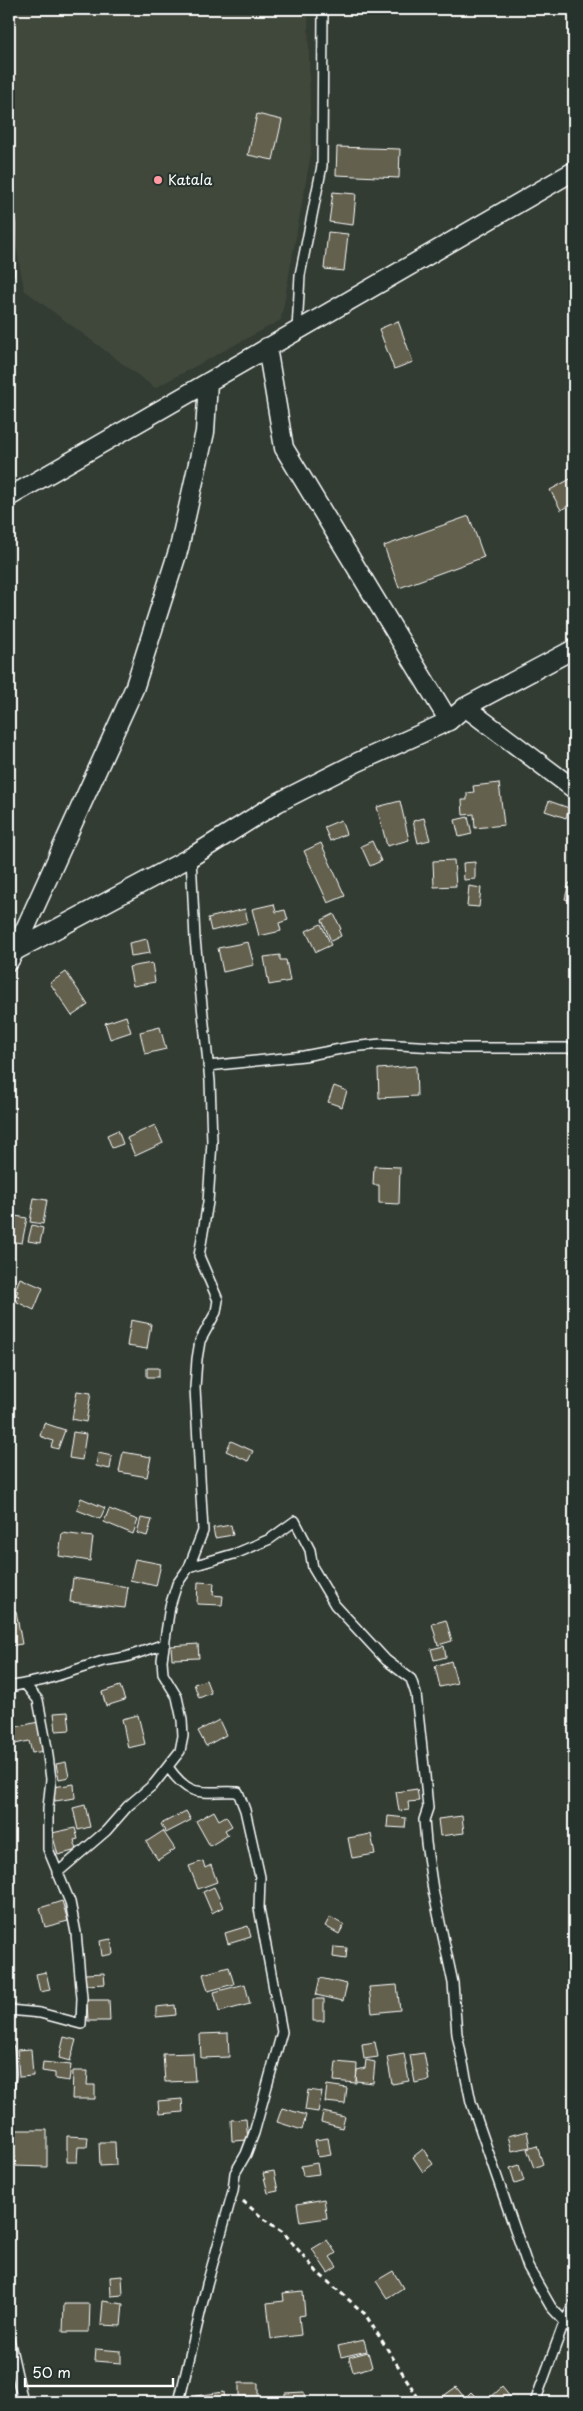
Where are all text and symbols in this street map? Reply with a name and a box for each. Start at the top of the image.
place label: Katala [168,169,212,190]
marker: Katala [152,174,164,186]
scale bar [25,2356,172,2388]
text: 50 m [32,2360,71,2383]

